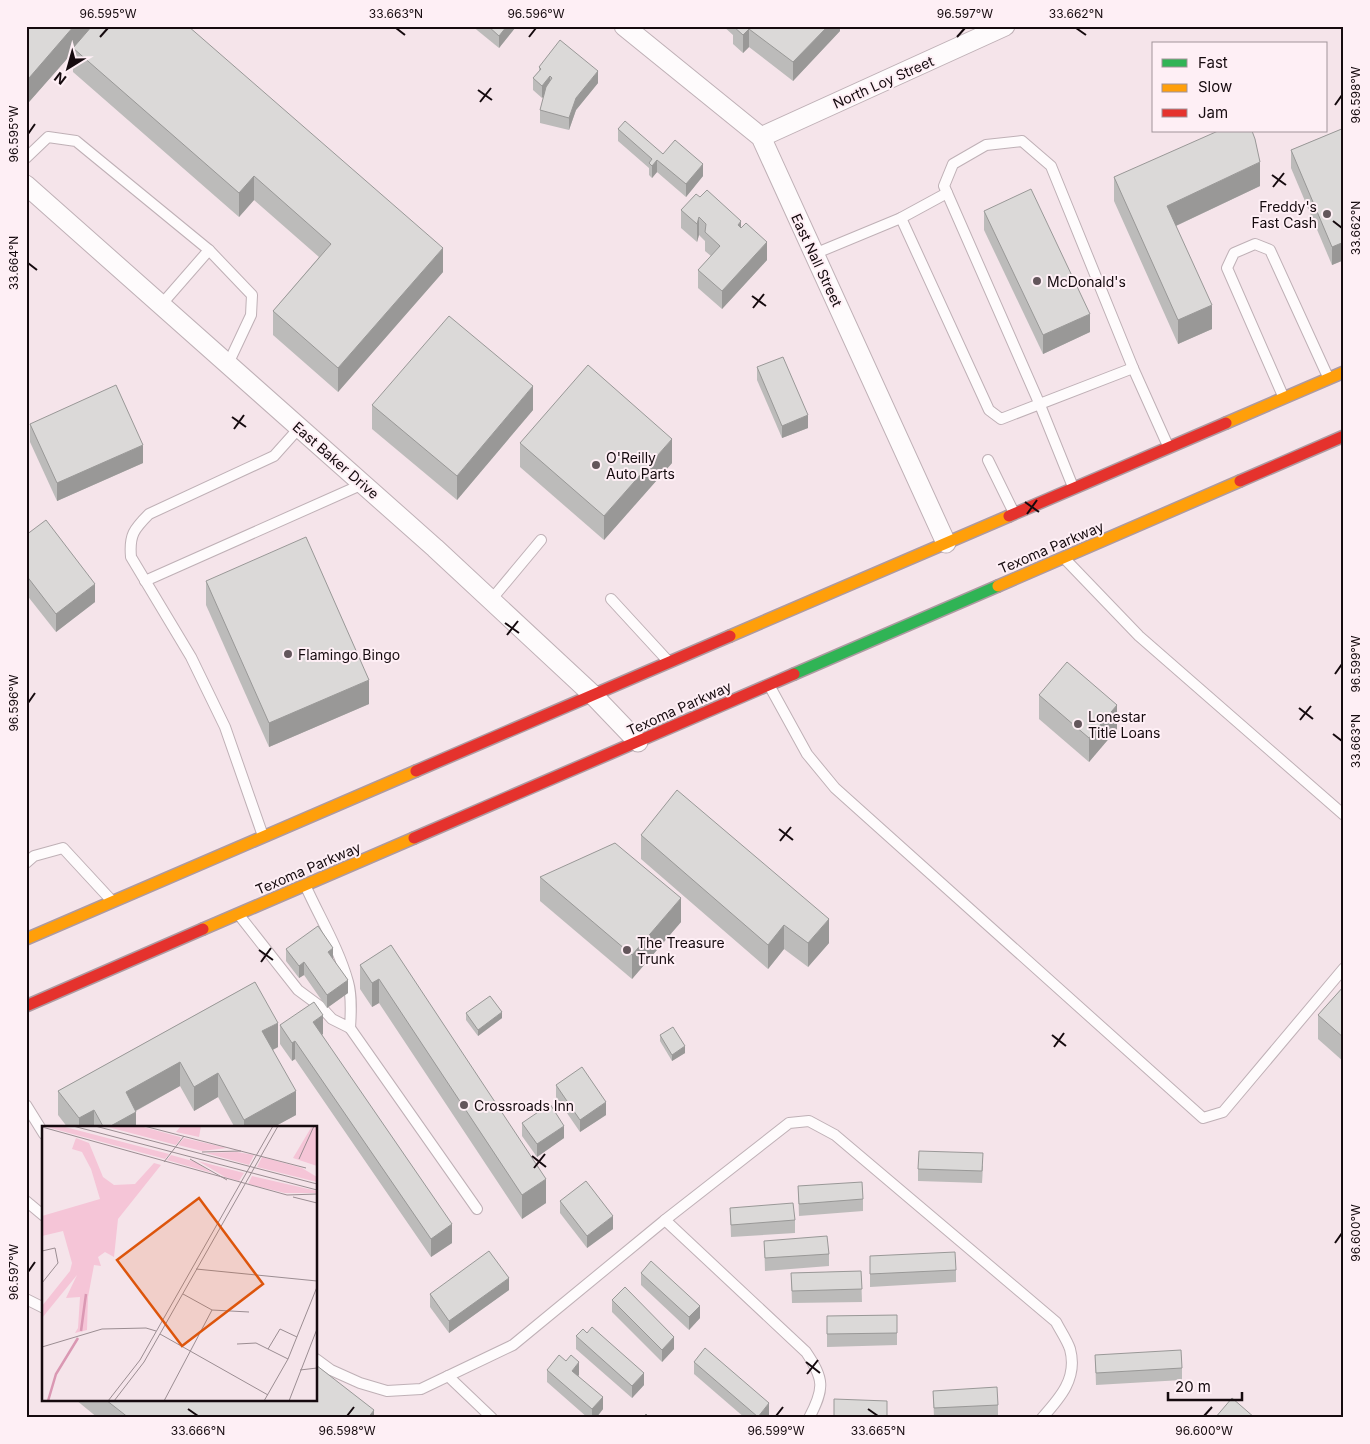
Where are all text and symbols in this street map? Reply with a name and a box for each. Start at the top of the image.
text: 96.595°W [79,6,137,21]
text: 33.663°N [369,6,423,21]
text: 96.596°W [507,6,565,21]
text: 96.597°W [937,6,993,21]
text: 33.662°N [1049,6,1103,21]
north arrow [42,42,92,92]
legend [1152,42,1328,132]
street label: North Loy Street [830,52,936,112]
text: Fast [1198,53,1228,72]
text: 96.598°W [1348,66,1363,124]
text: N [50,69,69,89]
text: Slow [1198,77,1232,96]
text: Jam [1198,103,1228,122]
text: 96.595°W [6,105,21,163]
place label: Freddy's Fast Cash [1252,198,1317,231]
text: 33.662°N [1348,201,1363,255]
marker: Freddy's Fast Cash [1321,208,1333,220]
street label: East Nall Street [788,211,846,310]
text: 33.664°N [6,236,21,290]
place label: McDonald's [1047,273,1126,290]
marker: McDonald's [1031,275,1043,287]
street label: East Baker Drive [289,418,383,502]
place label: O'Reilly Auto Parts [606,449,675,482]
marker: O'Reilly Auto Parts [590,459,602,471]
street label: Texoma Parkway [996,517,1106,577]
text: 96.599°W [1348,635,1363,693]
place label: Flamingo Bingo [298,646,400,663]
marker: Flamingo Bingo [282,648,294,660]
text: 96.596°W [6,674,21,732]
street label: Texoma Parkway [624,677,734,739]
place label: Lonestar Title Loans [1088,708,1160,741]
text: 33.663°N [1348,714,1363,768]
marker: Lonestar Title Loans [1072,718,1084,730]
street label: Texoma Parkway [253,838,363,898]
place label: The Treasure Trunk [637,934,725,967]
marker: The Treasure Trunk [621,944,633,956]
place label: Crossroads Inn [474,1097,574,1114]
marker: Crossroads Inn [458,1099,470,1111]
inset map [42,1126,318,1402]
text: 96.600°W [1348,1204,1363,1262]
text: 96.597°W [6,1244,21,1300]
scale bar [1168,1369,1241,1401]
text: 20 m [1175,1377,1211,1396]
text: 33.666°N [171,1423,225,1438]
text: 96.598°W [318,1423,376,1438]
text: 96.599°W [747,1423,805,1438]
text: 33.665°N [851,1423,905,1438]
text: 96.600°W [1175,1423,1233,1438]

